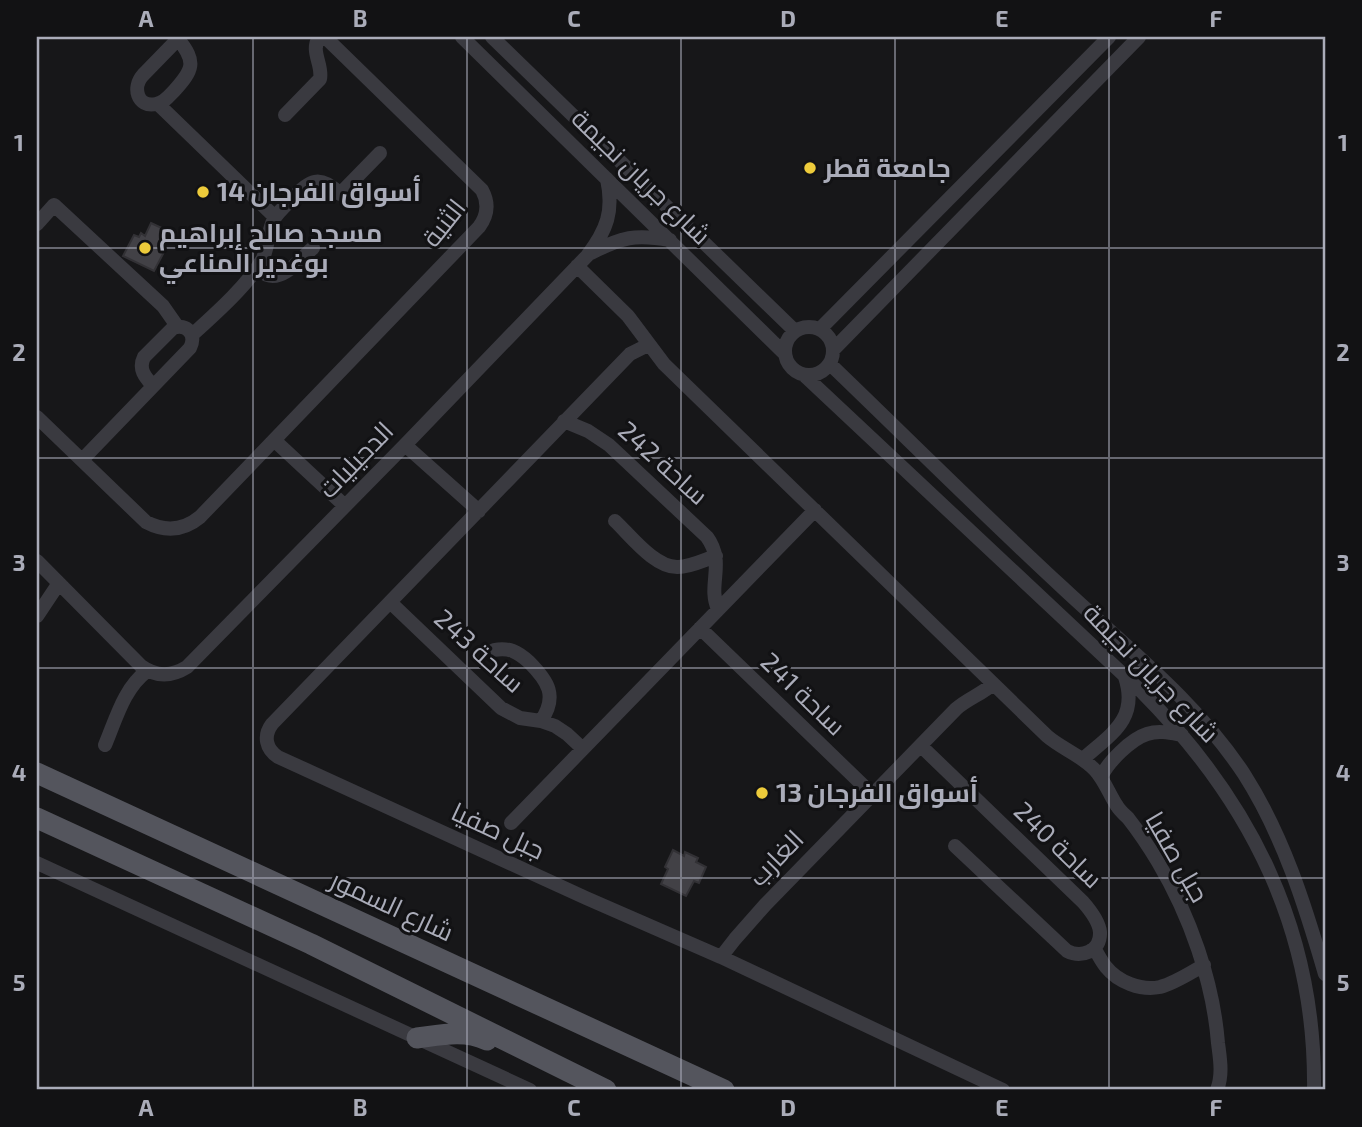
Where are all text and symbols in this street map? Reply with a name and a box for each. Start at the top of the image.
text: A [138,4,154,32]
text: B [353,4,367,32]
text: C [567,4,581,32]
text: D [780,4,796,32]
text: E [995,4,1009,32]
text: F [1210,4,1223,32]
street label: شارع جريان نجيمة [564,102,718,252]
text: 1 [14,128,24,156]
text: 1 [1338,128,1348,156]
place label: جامعة قطر [823,151,951,183]
marker: جامعة قطر [802,160,818,176]
place label: أسواق الفرجان 14 [217,175,421,208]
marker: أسواق الفرجان 14 [195,184,211,200]
street label: الثنية [415,192,471,252]
place label: مسجد صالح إبراهيم بوغدير المناعي [159,216,382,284]
marker: مسجد صالح إبراهيم بوغدير المناعي [137,240,153,256]
text: 2 [12,338,26,366]
text: 2 [1336,338,1350,366]
street label: الدحيليات [311,414,399,504]
street label: ساحة 242 [613,414,715,510]
text: 3 [12,548,26,576]
text: 3 [1336,548,1350,576]
street label: شارع جريان نجيمة [1076,596,1226,750]
street label: ساحة 243 [429,602,531,698]
street label: ساحة 241 [755,645,853,741]
text: 4 [12,758,26,786]
text: 4 [1336,758,1350,786]
place label: أسواق الفرجان 13 [776,776,978,809]
marker: أسواق الفرجان 13 [754,785,770,801]
street label: ساحة 240 [1008,794,1110,894]
street label: جبل صفيا [446,795,550,866]
street label: جبل صفيا [1138,806,1217,908]
street label: الغارب [741,823,810,892]
street label: شارع السمور [323,862,459,949]
text: 5 [13,968,25,996]
text: 5 [1337,968,1349,996]
text: A [138,1093,154,1121]
text: B [353,1093,367,1121]
text: C [567,1093,581,1121]
text: D [780,1093,796,1121]
text: E [995,1093,1009,1121]
text: F [1210,1093,1223,1121]

